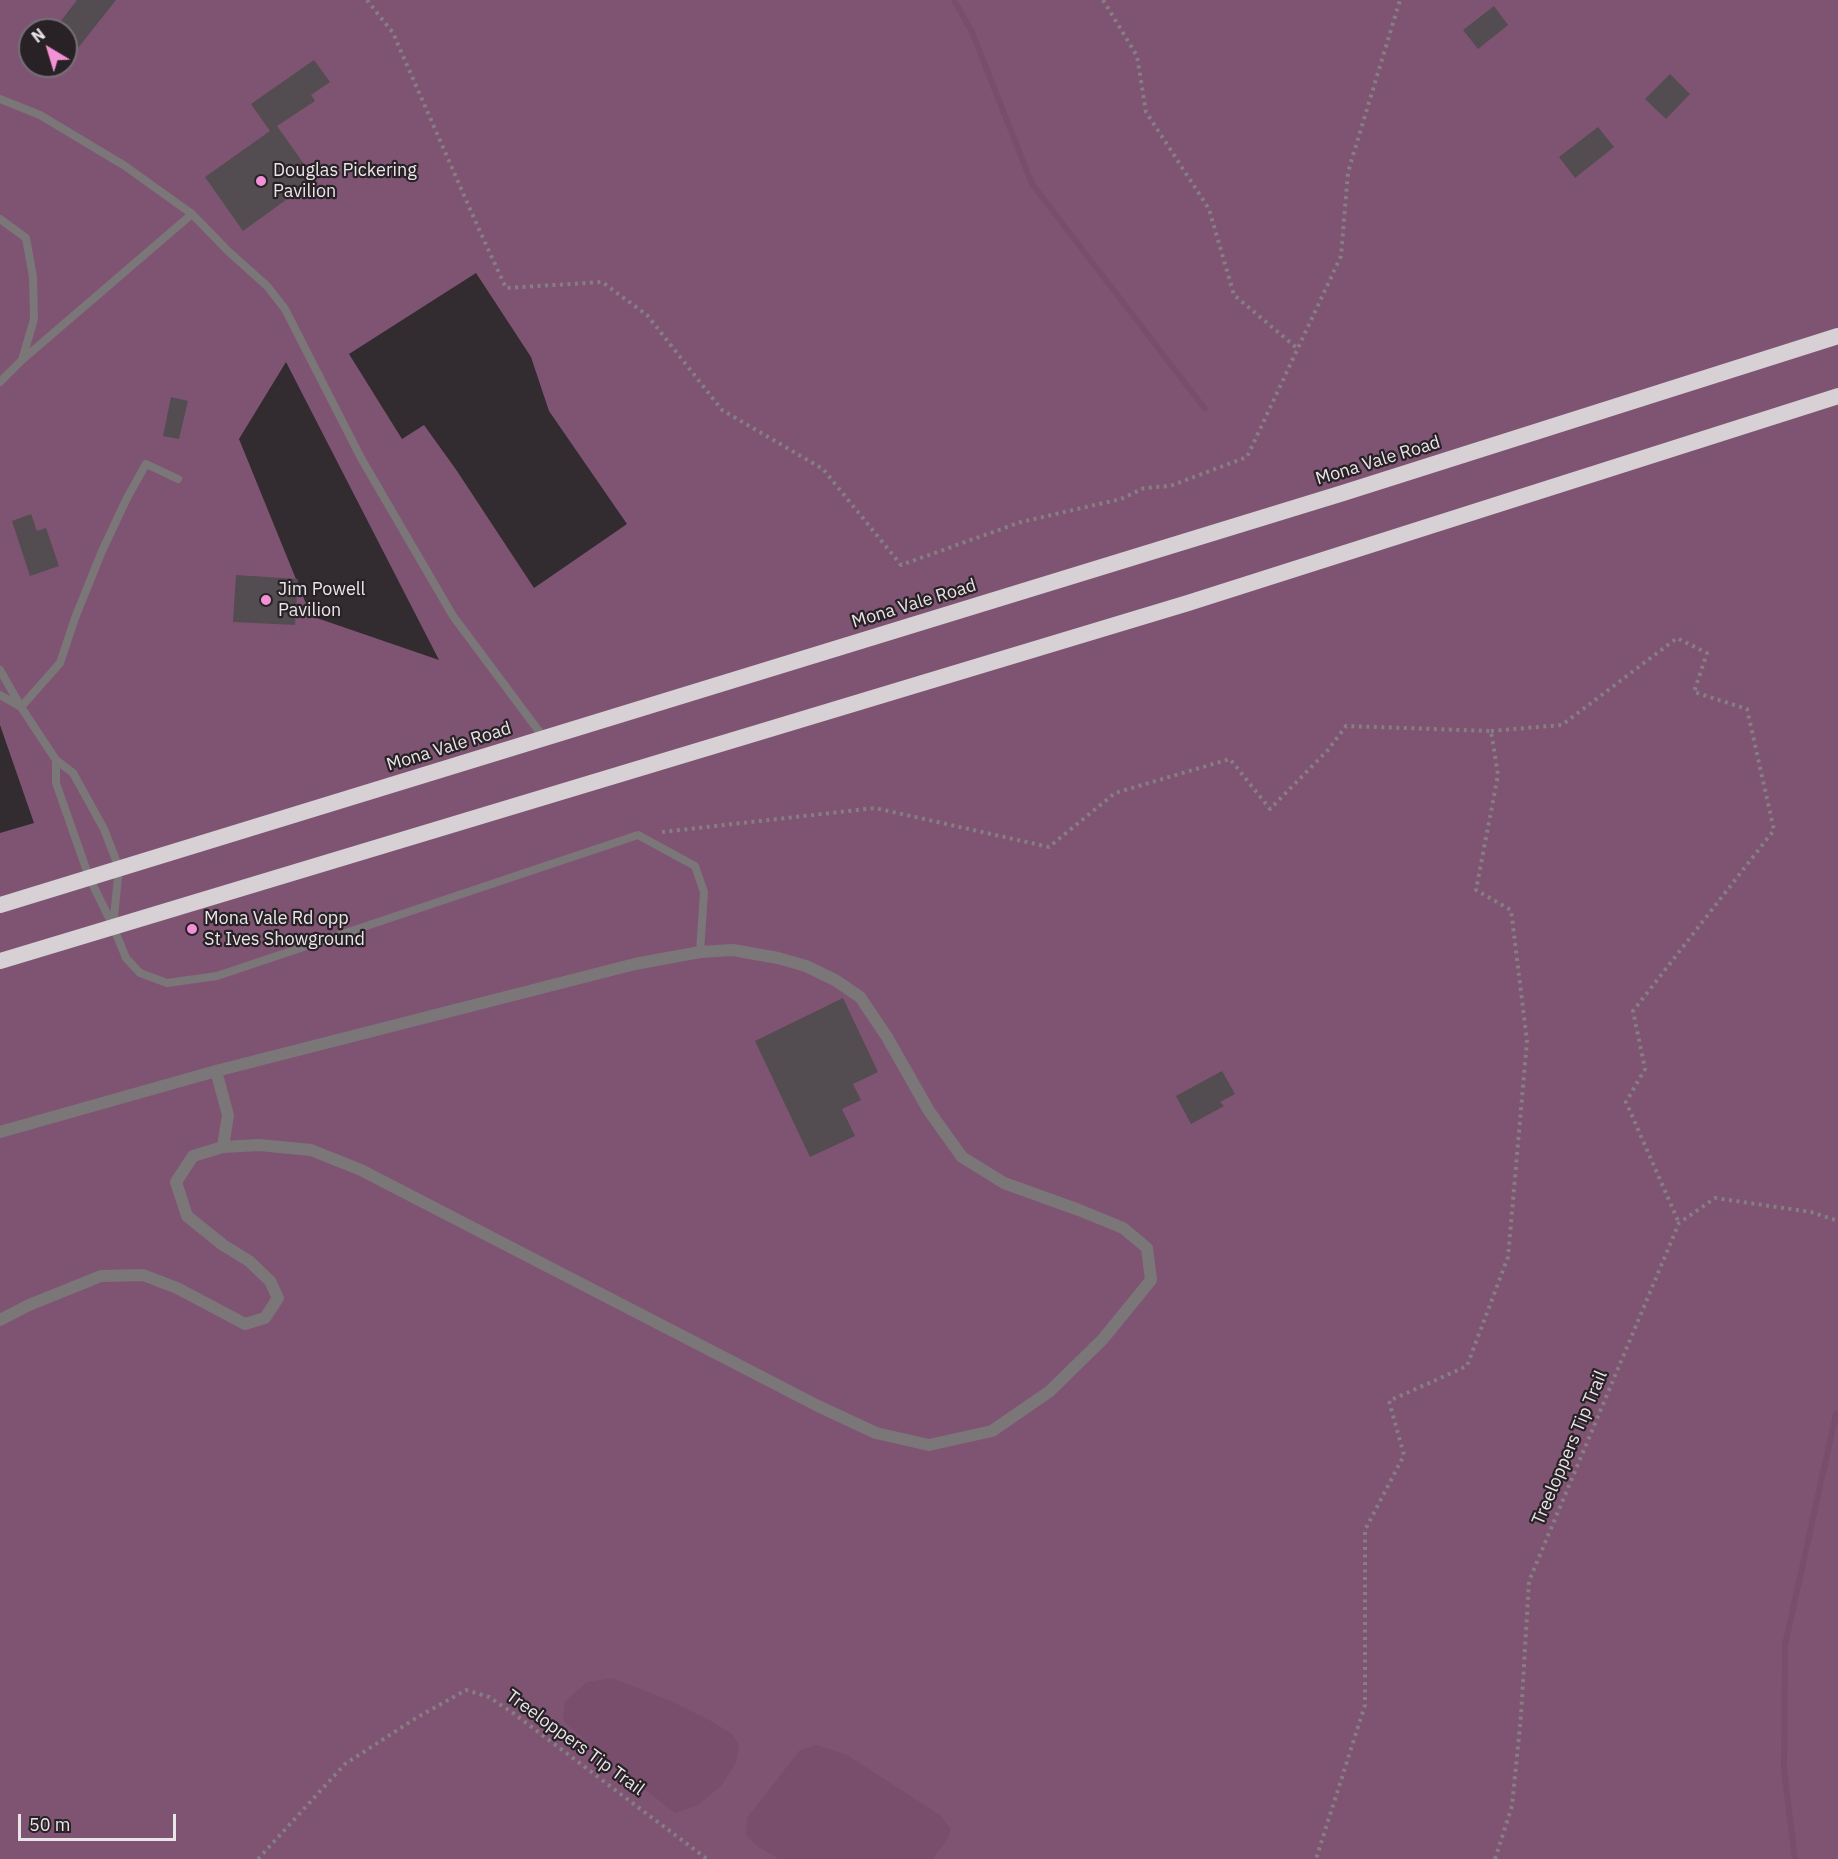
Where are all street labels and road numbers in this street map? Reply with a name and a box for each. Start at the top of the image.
street label: Mona Vale Road [1313,432,1443,490]
street label: Mona Vale Road [849,575,979,633]
street label: Mona Vale Road [384,718,514,776]
street label: Treeloppers Tip Trail [1528,1368,1612,1528]
street label: Treeloppers Tip Trail [502,1686,648,1800]

